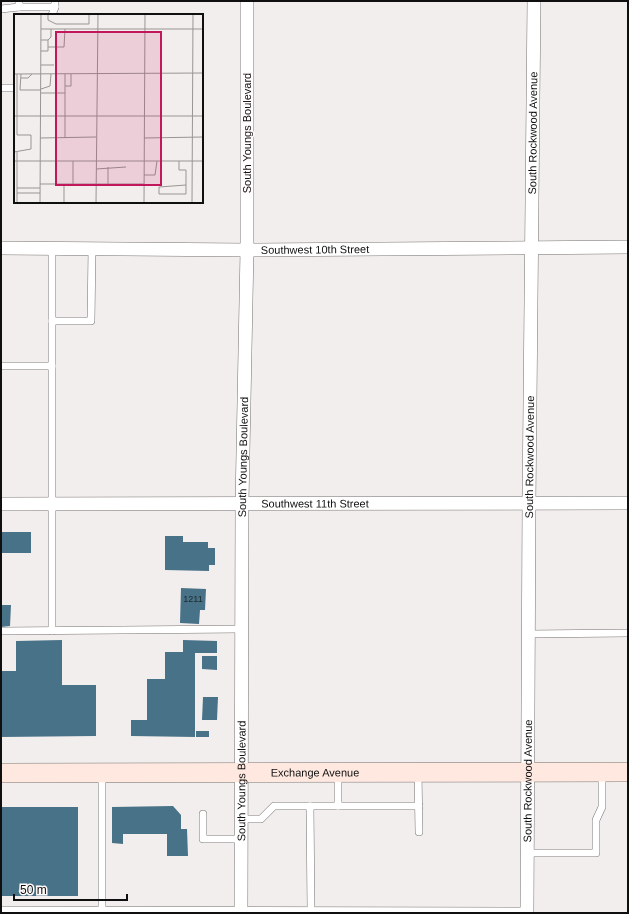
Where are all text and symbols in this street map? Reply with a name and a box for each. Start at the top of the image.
inset map [14,14,203,203]
street label: South Rockwood Avenue [526,72,539,195]
street label: South Youngs Boulevard [241,73,253,193]
street label: Southwest 10th Street [261,243,369,256]
street label: South Rockwood Avenue [523,396,536,518]
street label: South Youngs Boulevard [236,397,250,517]
street label: Southwest 11th Street [261,497,369,510]
house number: 1211 [183,594,203,604]
street label: South Rockwood Avenue [521,720,534,842]
street label: South Youngs Boulevard [235,721,247,841]
street label: Exchange Avenue [271,766,359,779]
scale bar [14,876,127,902]
text: 50 m [20,883,47,897]

